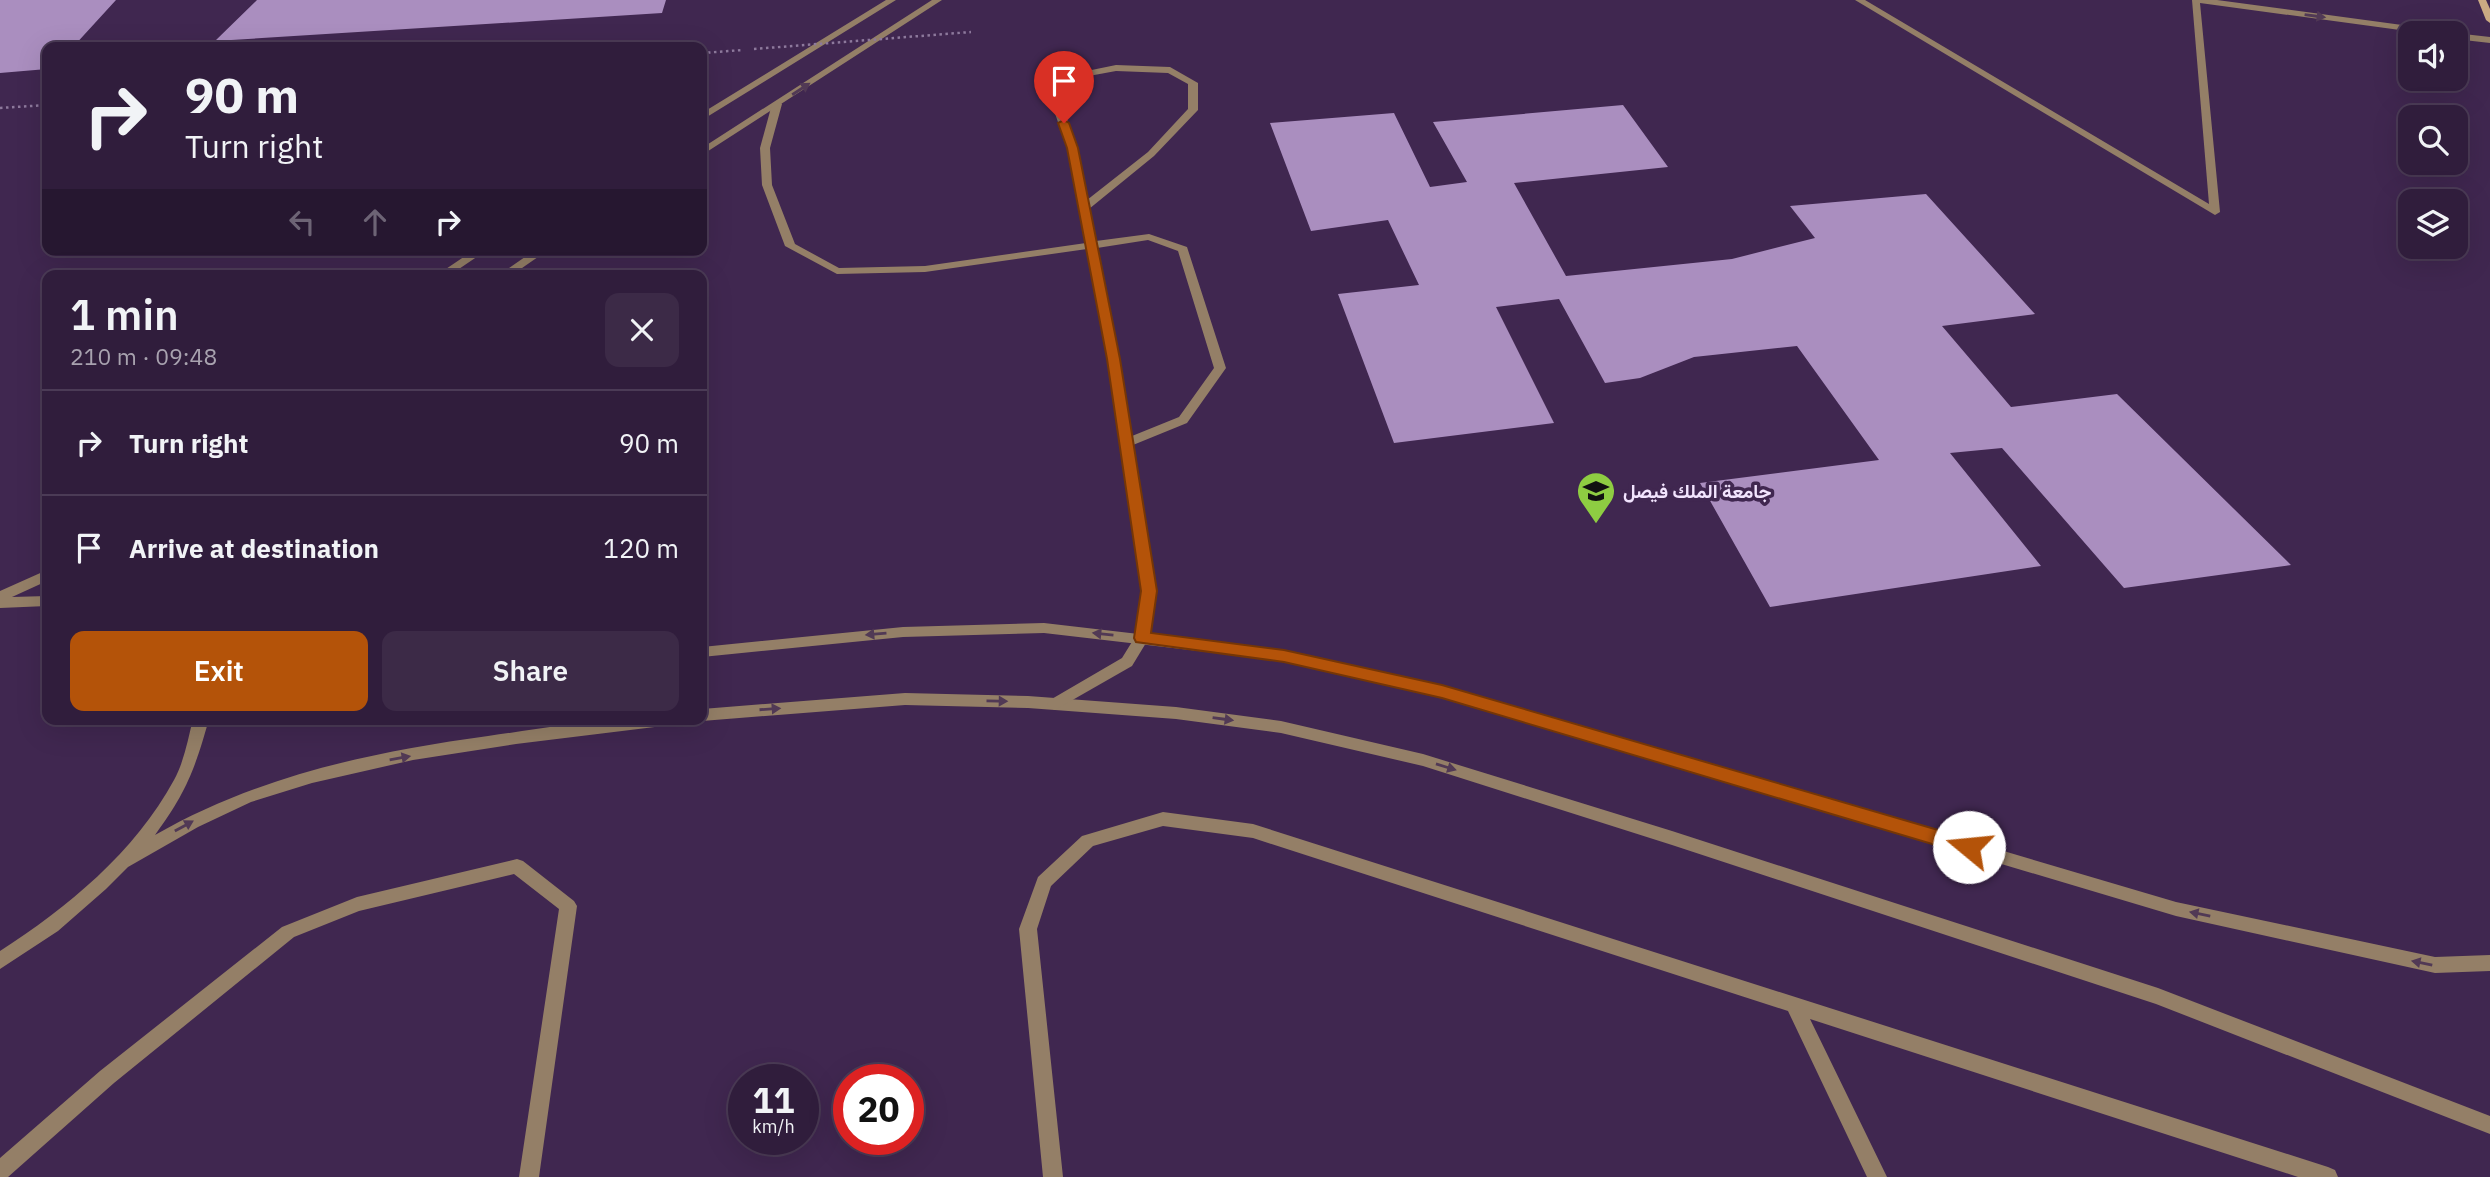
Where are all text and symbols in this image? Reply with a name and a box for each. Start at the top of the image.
one-way arrow [2304,11,2326,22]
map controls [2398,21,2468,259]
button: sound [2398,21,2468,91]
pin [1034,51,1094,123]
icon: arrive [1045,62,1083,100]
text: 90 m [185,63,299,126]
icon: right [70,70,161,161]
one-way arrow [791,83,810,96]
button: search [2398,105,2468,175]
text: Turn right [185,125,323,167]
button: layers [2398,189,2468,259]
icon: left [283,203,321,241]
icon: ahead [356,203,394,241]
icon: right [429,203,467,241]
text: 1 min [70,287,179,342]
button: close [605,293,679,367]
text: 210 m · 09:48 [70,341,217,371]
icon: right [70,424,108,462]
text: Turn right [129,426,248,460]
text: 90 m [619,426,679,460]
school or university icon: جامعة الملك فيصل [1575,470,1617,525]
place label: جامعة الملك فيصل [1623,479,1772,503]
icon: arrive [70,529,108,567]
text: Arrive at destination [129,531,379,565]
text: 120 m [603,531,679,565]
one-way arrow [1092,628,1114,639]
one-way arrow [865,629,887,640]
button: Exit [70,631,368,711]
button: Share [382,631,679,711]
one-way arrow [986,696,1008,707]
one-way arrow [759,704,781,715]
one-way arrow [1213,714,1235,725]
one-way arrow [389,752,411,763]
one-way arrow [1435,763,1456,773]
position arrow [1932,810,2006,884]
one-way arrow [175,820,194,832]
one-way arrow [2189,908,2211,919]
one-way arrow [2411,957,2433,968]
speed limit sign: 20 [833,1064,924,1155]
text: 11 [752,1077,795,1123]
text: km/h [752,1115,795,1138]

